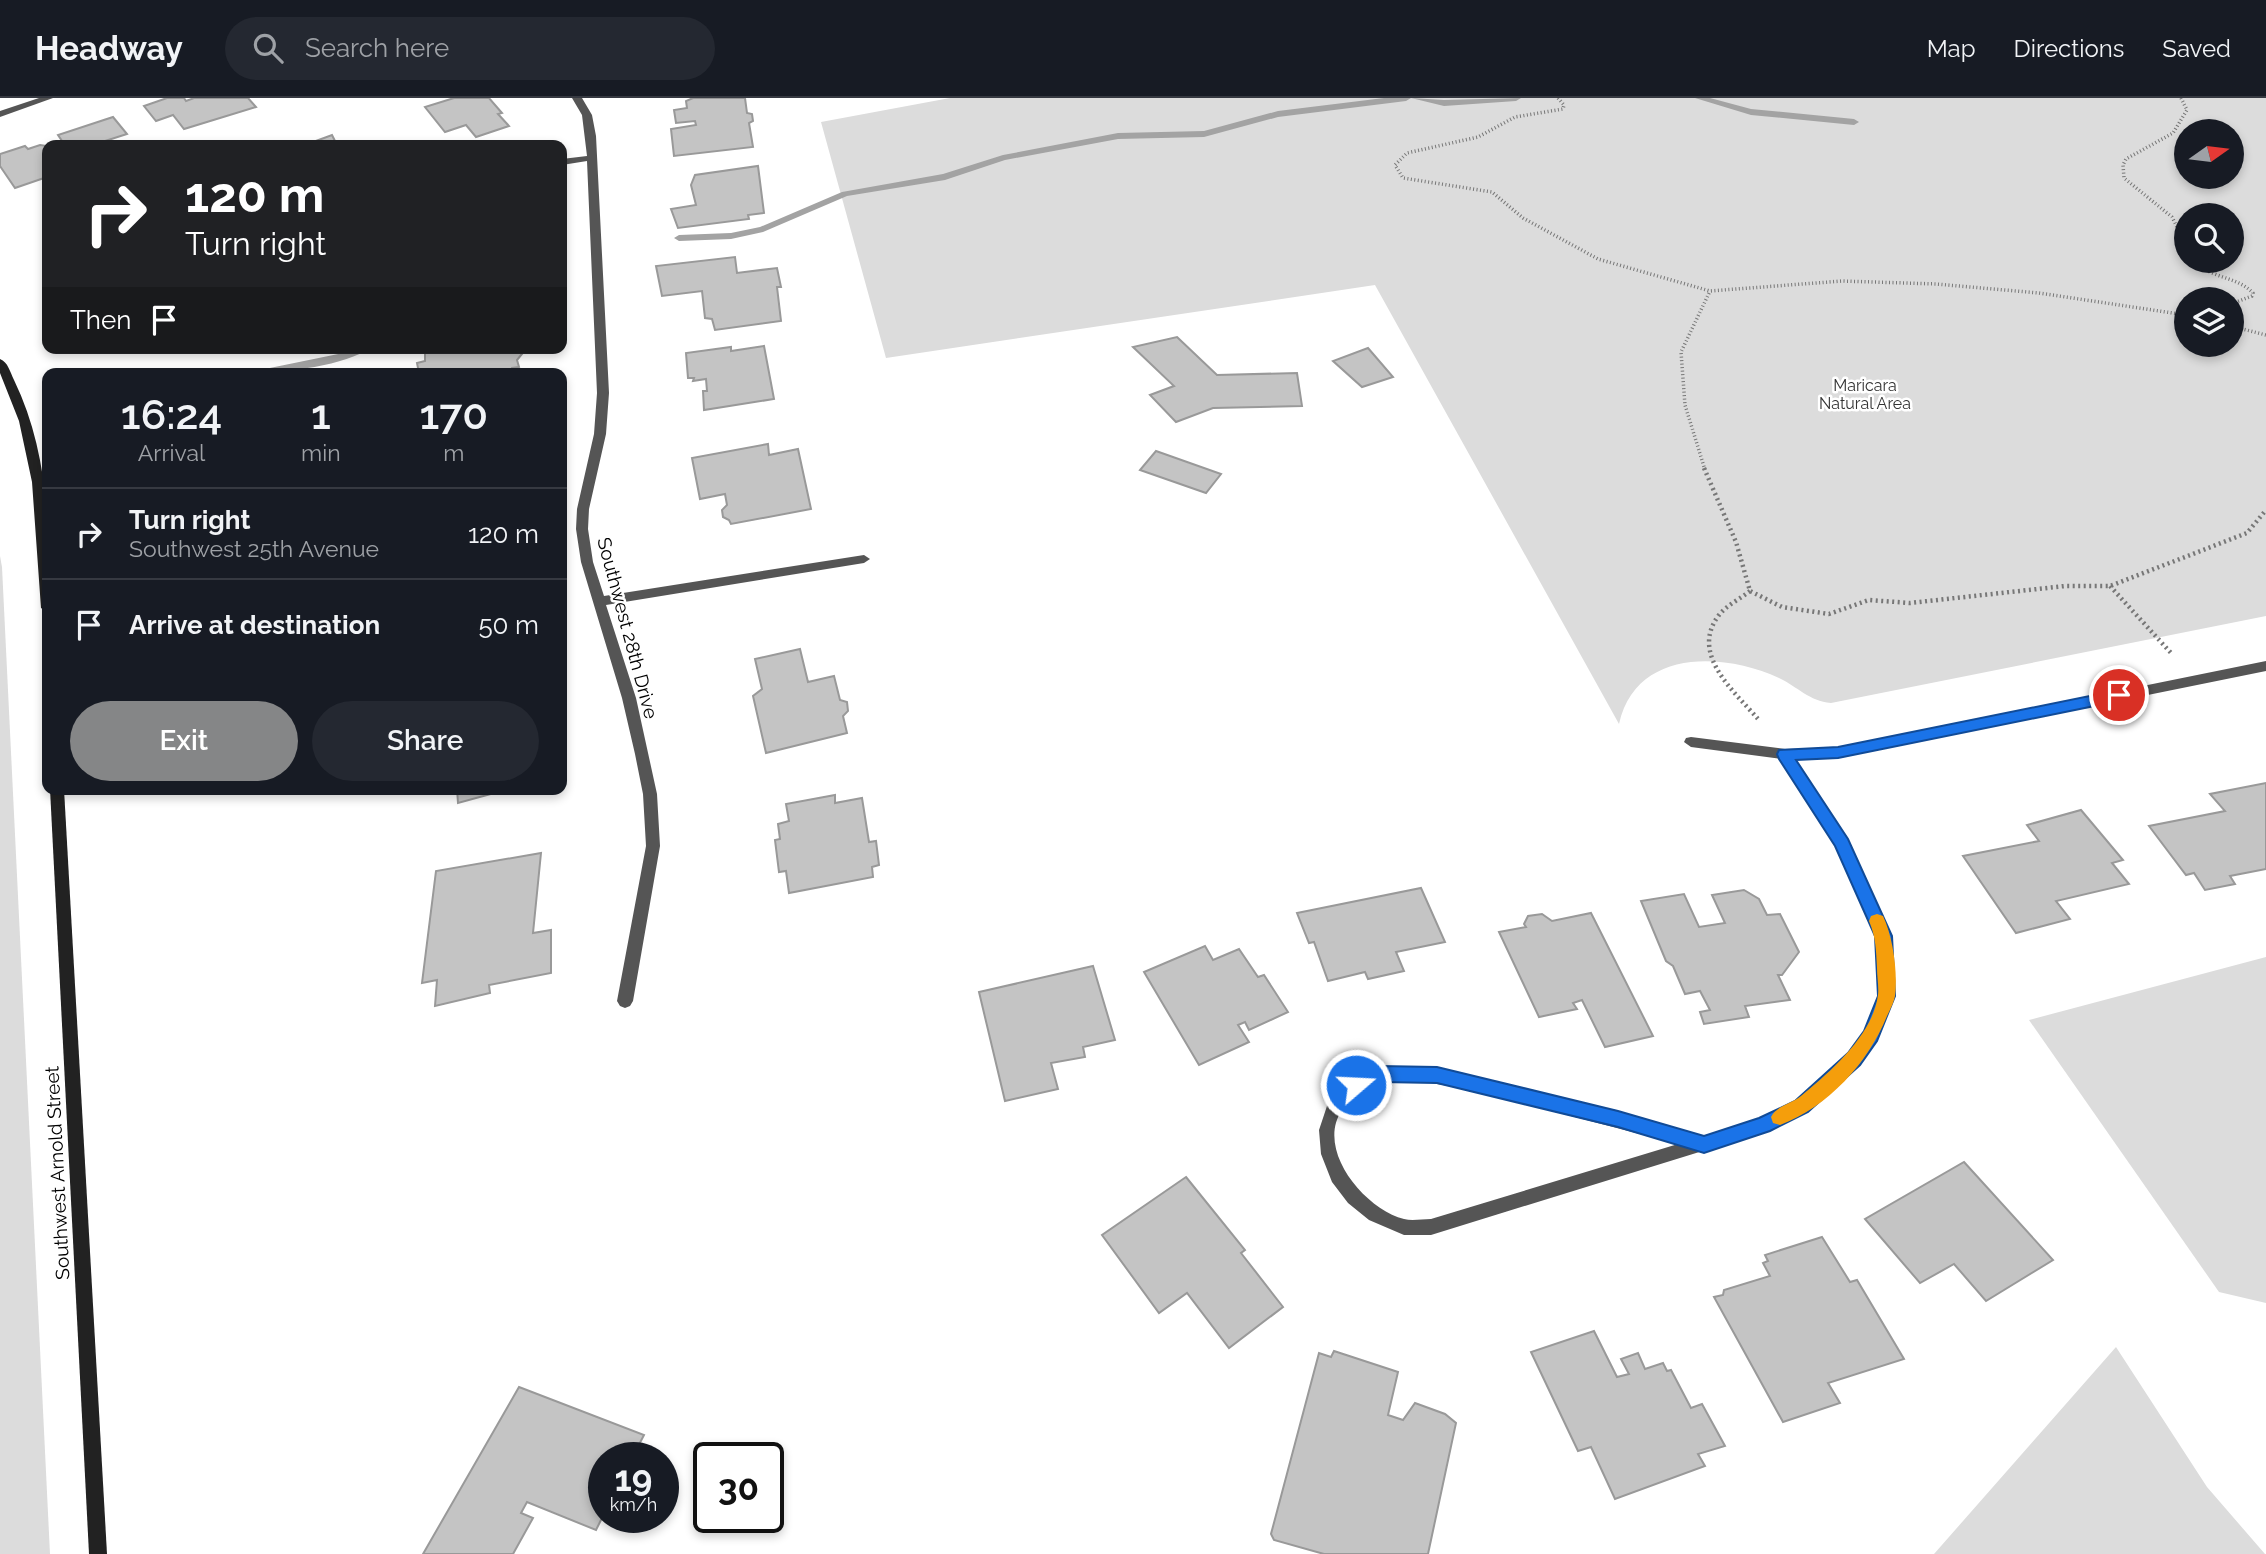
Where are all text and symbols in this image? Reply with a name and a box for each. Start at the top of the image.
search box [225,17,715,80]
text: Headway [35,29,183,68]
icon: search [249,29,287,67]
text: Search here [305,33,449,63]
text: Map [1927,34,1976,63]
text: Directions [2014,34,2124,63]
text: Saved [2162,34,2231,63]
north arrow [2174,119,2244,189]
map controls [2174,119,2244,357]
text: 120 m [185,166,324,223]
icon: right [70,168,161,259]
button: search [2174,203,2244,273]
text: Turn right [185,225,326,262]
button: layers [2174,287,2244,357]
icon: arrive [145,301,183,339]
text: Then [70,305,131,335]
park label: Maricara Natural Area [1819,376,1911,413]
text: 16:24 [121,390,222,439]
text: 1 [311,390,331,439]
text: 170 [420,390,488,439]
text: Arrival [138,439,205,466]
text: min [301,439,341,466]
text: m [443,439,464,466]
text: Turn right [129,505,250,535]
icon: right [70,515,108,553]
text: 120 m [468,519,539,549]
text: Southwest 25th Avenue [129,535,379,562]
street label: Southwest 28th Drive [593,535,663,721]
icon: arrive [70,606,108,644]
text: Arrive at destination [129,610,380,640]
text: 50 m [478,610,539,640]
pin [2089,665,2149,725]
icon: arrive [2100,676,2138,714]
button: Exit [70,701,298,781]
button: Share [312,701,539,781]
position arrow [1319,1048,1393,1122]
street label: Southwest Arnold Street [40,1065,74,1280]
speed limit sign: 30 [693,1442,784,1533]
text: 19 [615,1458,652,1499]
text: km/h [610,1494,657,1515]

